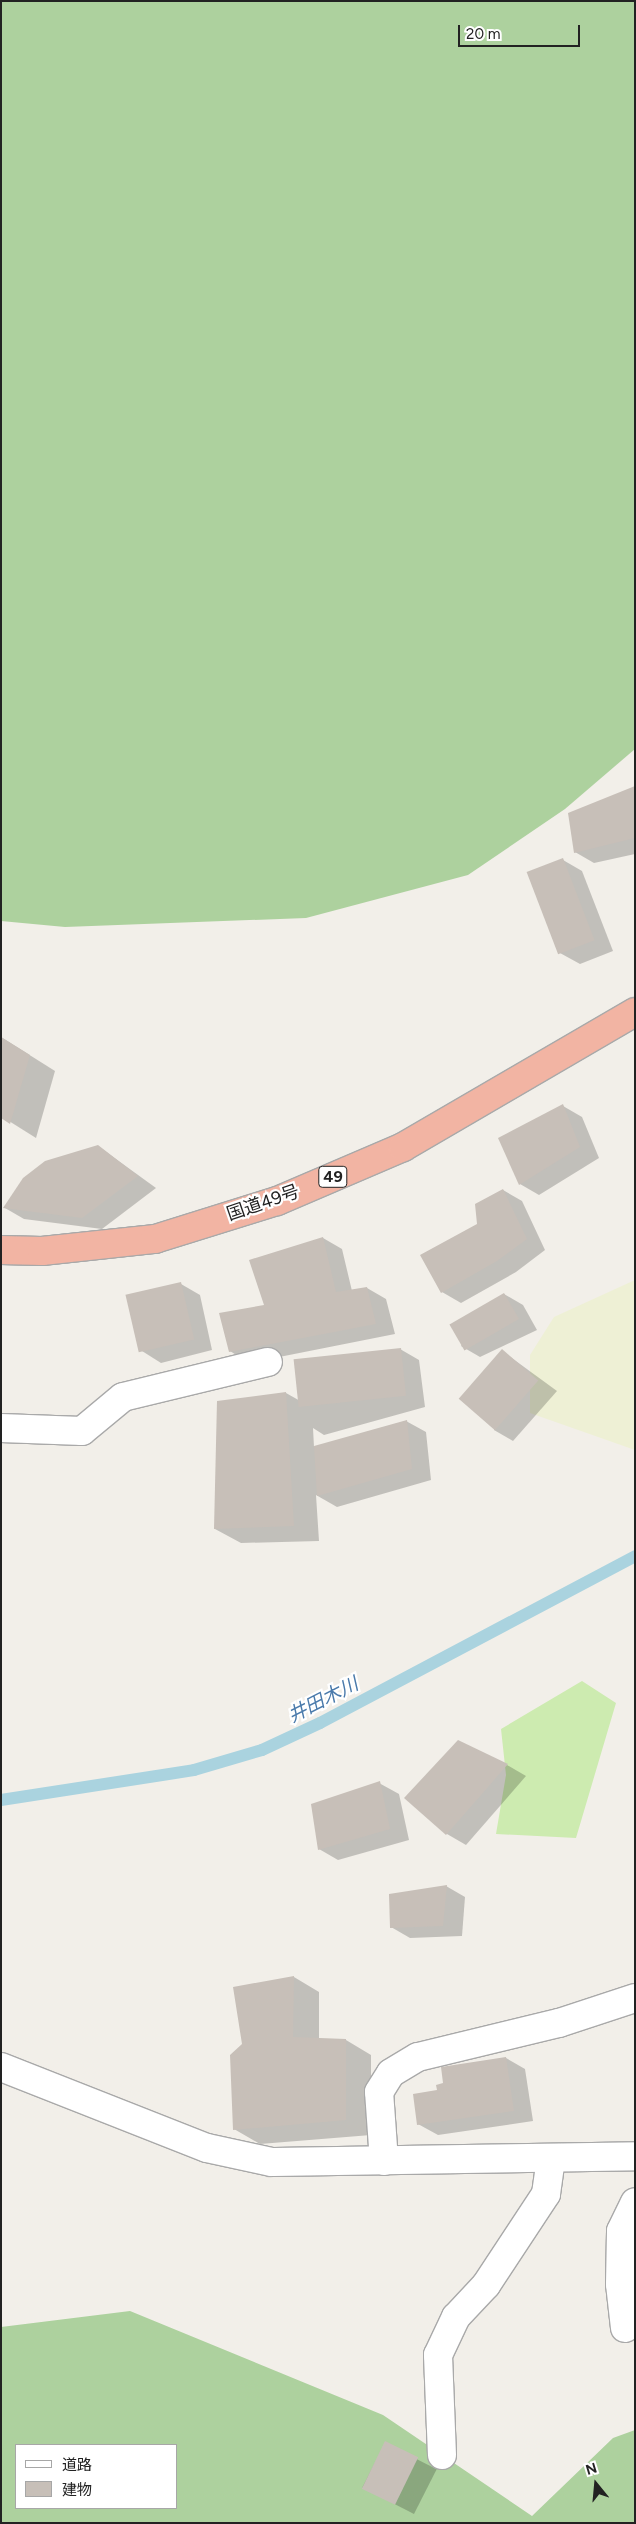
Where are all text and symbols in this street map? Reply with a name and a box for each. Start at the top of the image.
scale bar [461,15,584,47]
text: 20 m [466,25,500,43]
road number: 49 [318,1164,348,1190]
street label: 国道49号 [224,1181,302,1225]
water label: 井田木川 [284,1673,362,1727]
legend [15,2444,178,2509]
text: 道路 [62,2456,92,2474]
north arrow [571,2459,621,2509]
text: N [584,2459,599,2479]
text: 建物 [62,2481,92,2499]

